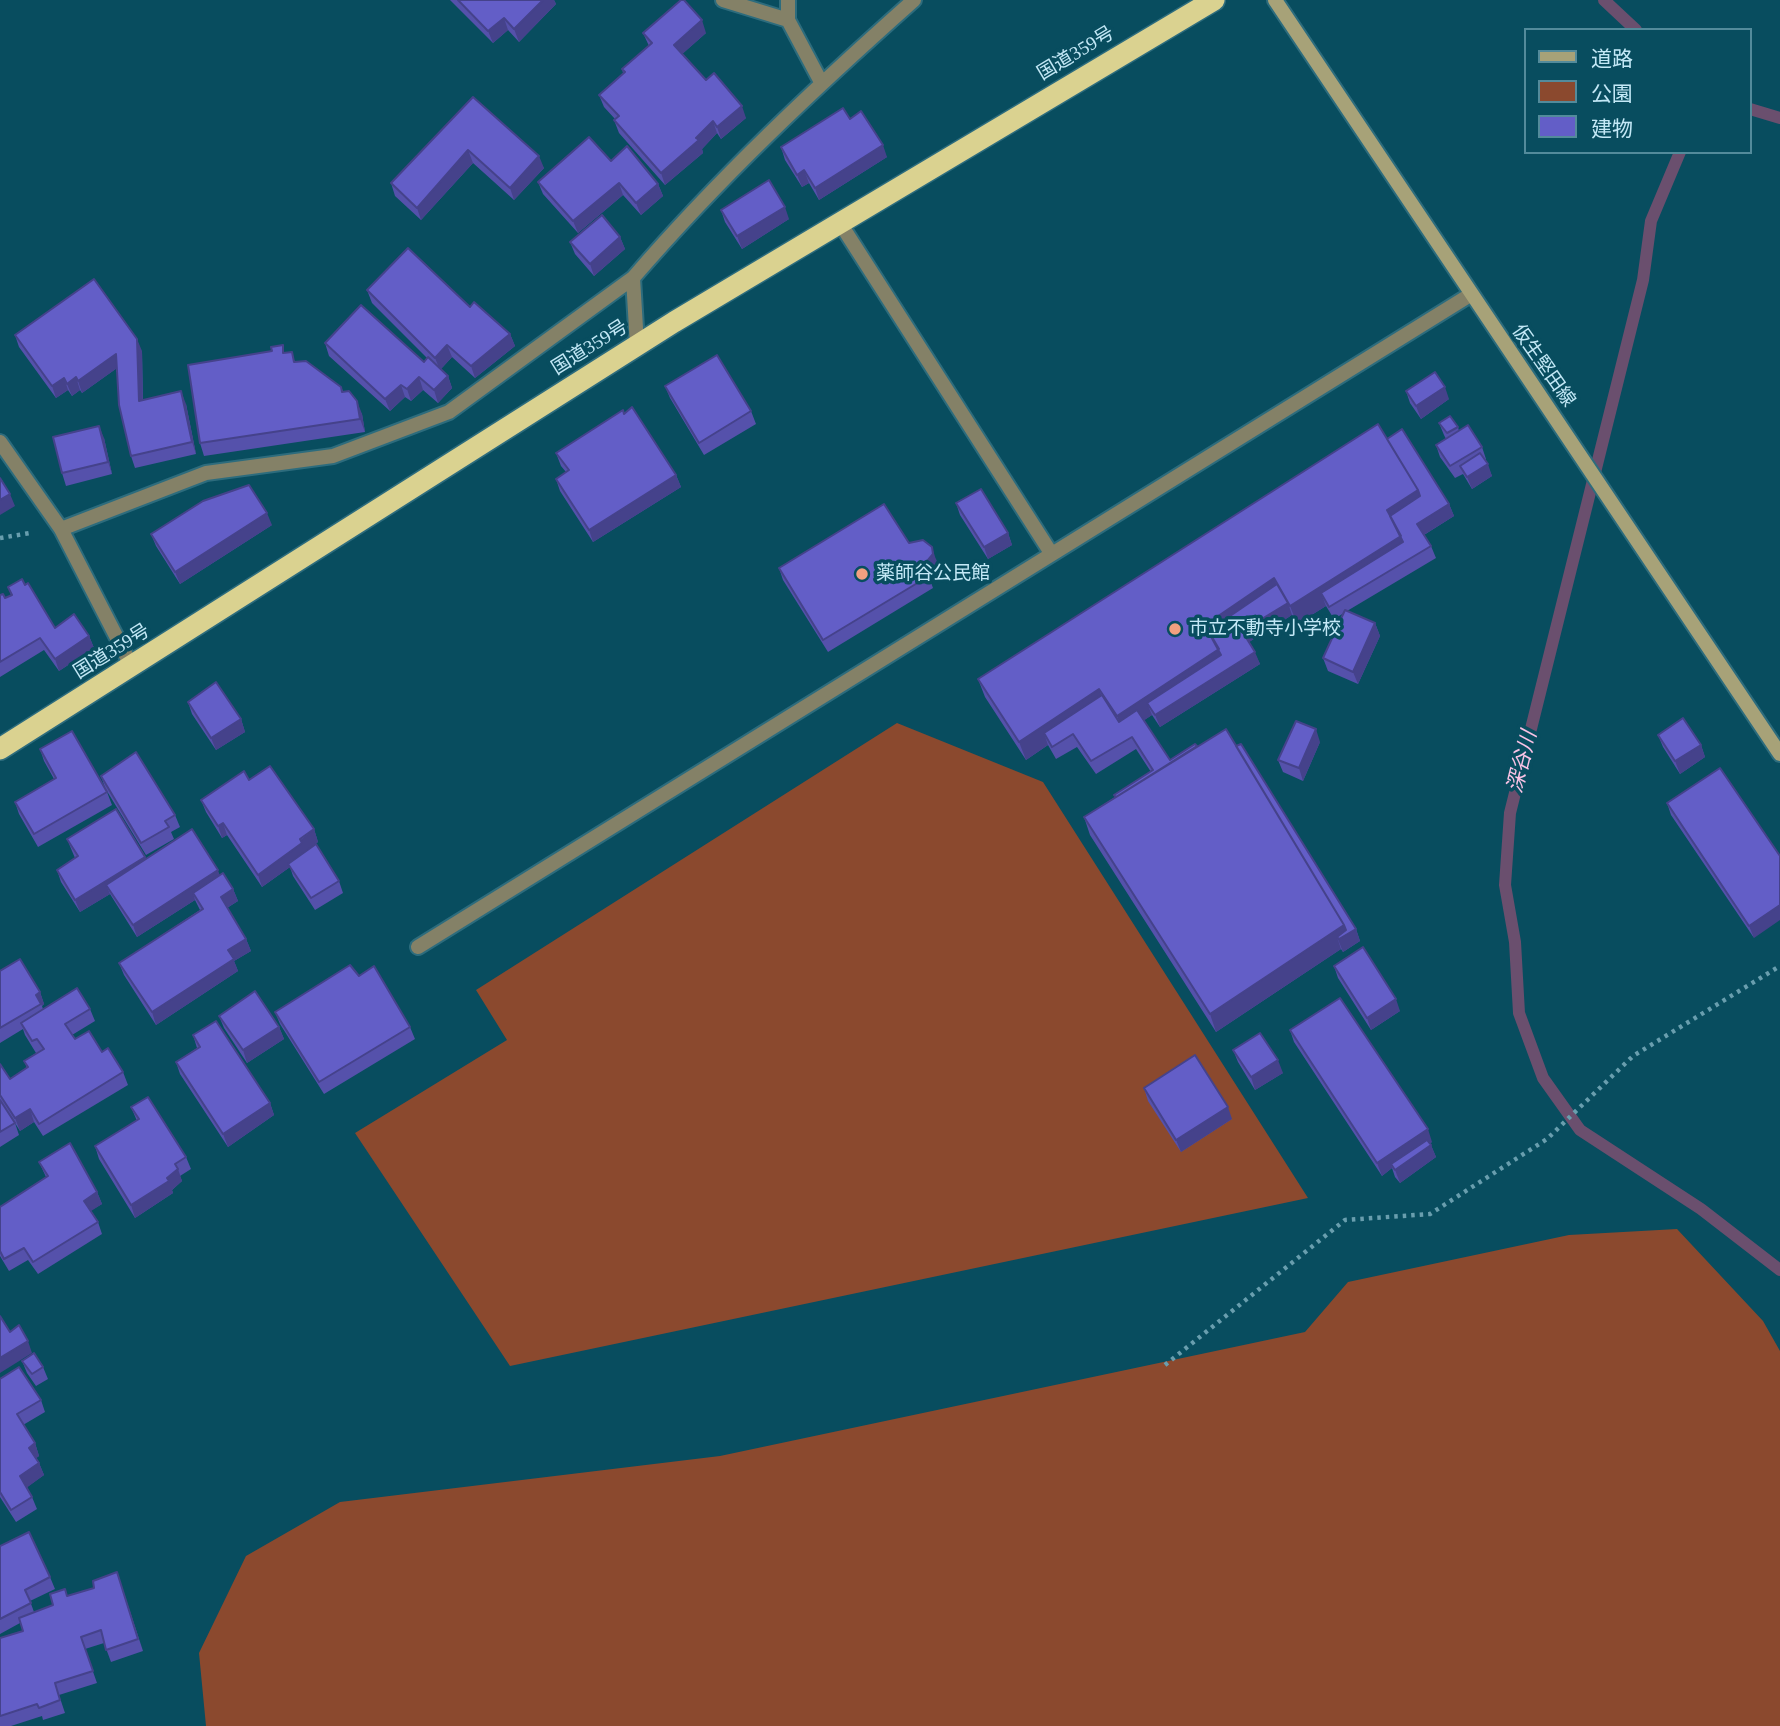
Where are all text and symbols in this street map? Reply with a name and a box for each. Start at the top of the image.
street label: 国道359号 [1033,22,1119,86]
legend [1524,28,1752,154]
text: 道路 [1591,47,1633,71]
text: 公園 [1591,82,1633,106]
text: 建物 [1591,117,1633,141]
street label: 国道359号 [548,316,632,380]
street label: 仮生堅田線 [1506,321,1580,411]
place label: 薬師谷公民館 [876,563,990,585]
marker: 薬師谷公民館 [854,566,870,582]
place label: 市立不動寺小学校 [1189,618,1341,640]
street label: 国道359号 [70,620,154,684]
marker: 市立不動寺小学校 [1167,621,1183,637]
water label: 深谷川 [1503,728,1543,796]

